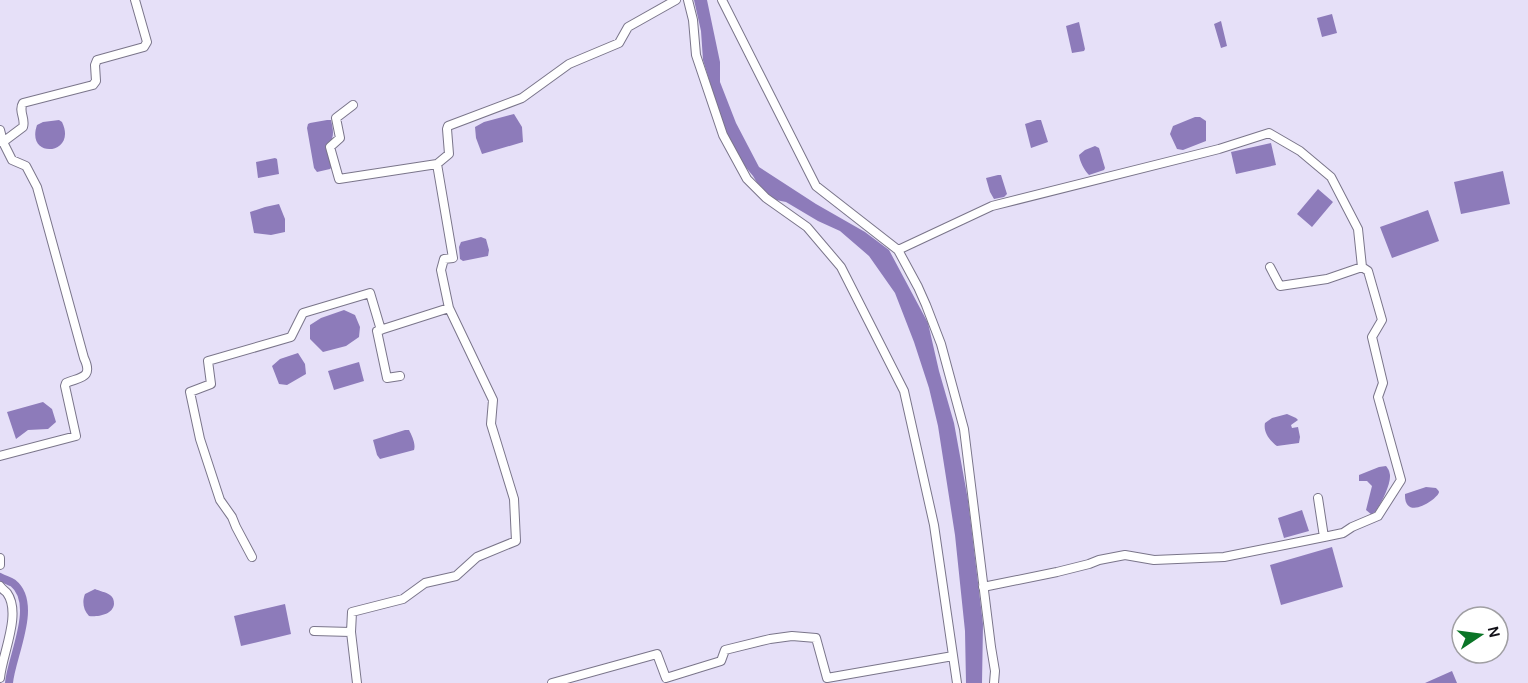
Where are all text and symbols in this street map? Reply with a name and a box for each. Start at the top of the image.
north arrow [1450,605,1510,665]
text: N [1484,624,1505,639]

